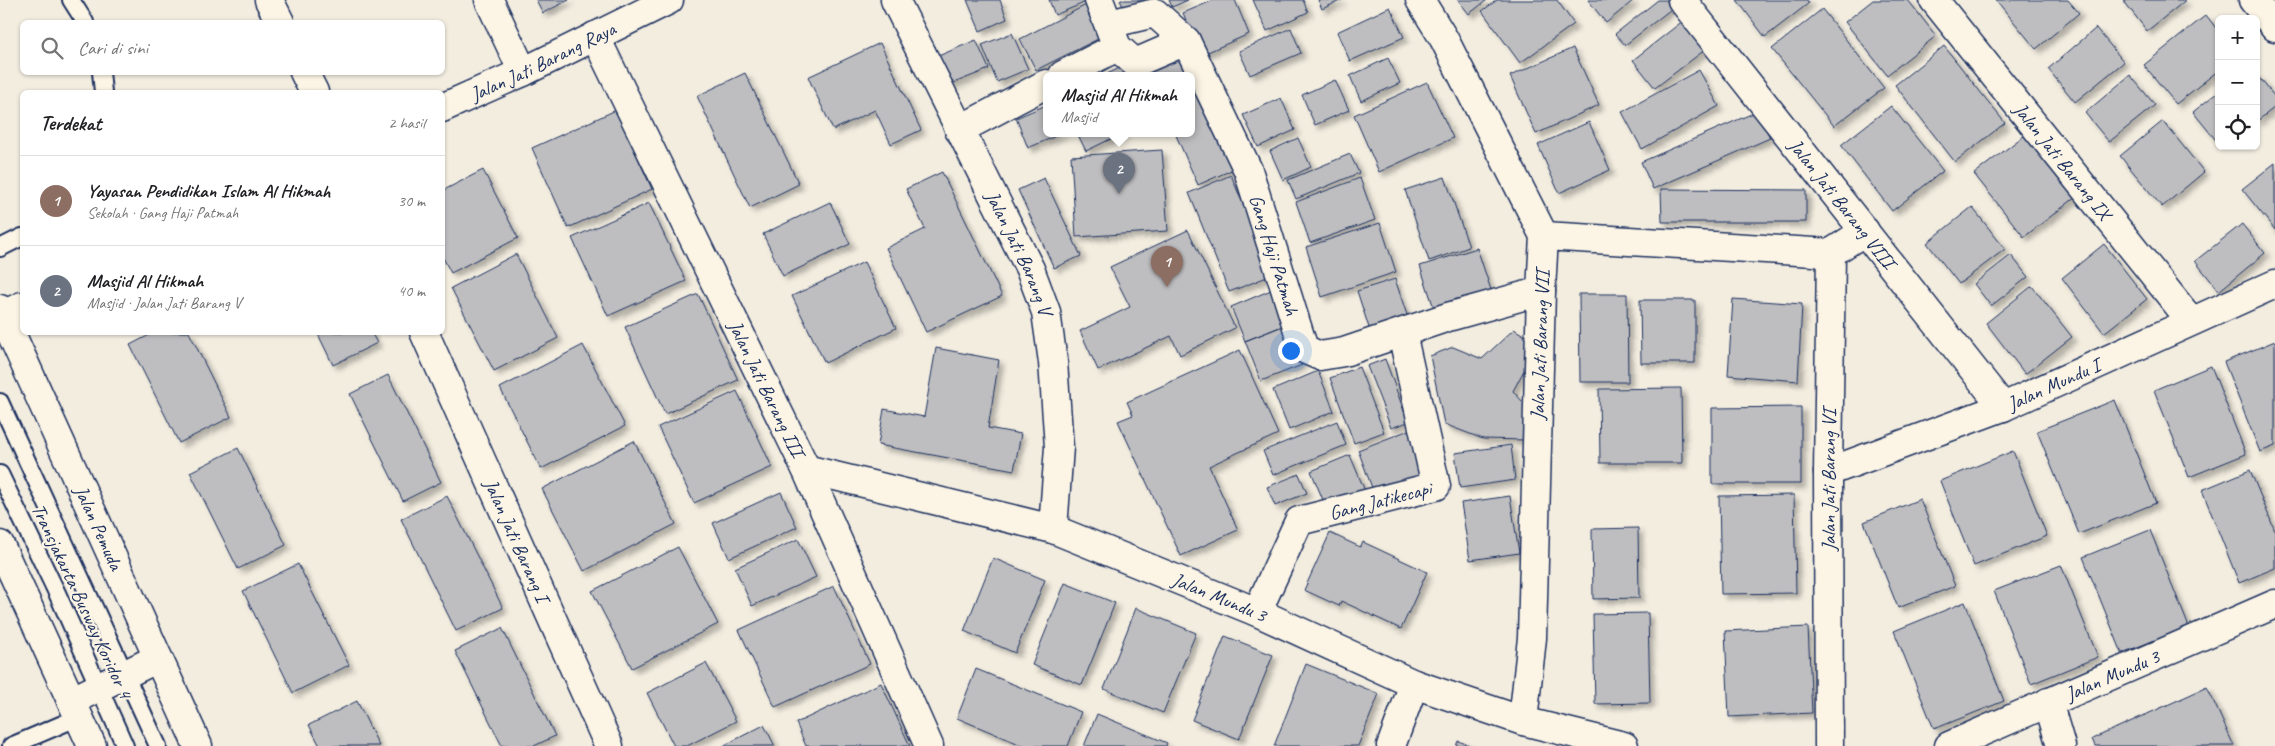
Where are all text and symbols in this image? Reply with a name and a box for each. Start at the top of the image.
street label: Jalan Jati Barang Raya [465,15,621,107]
map controls [2215,15,2260,150]
button: + [2215,15,2260,60]
search box [20,20,445,75]
icon: search [38,34,66,62]
text: Cari di sini [78,36,148,60]
button: − [2215,60,2260,105]
popup [1043,72,1195,137]
text: Masjid Al Hikmah [1061,83,1177,107]
street label: Jalan Jati Barang IX [2008,96,2119,227]
button: locate [2215,105,2260,150]
text: Masjid [1061,107,1097,127]
text: Terdekat [40,110,101,136]
text: 2 hasil [388,113,425,133]
street label: Jalan Jati Barang VIII [1783,133,1904,276]
pin: 2 [1103,153,1135,194]
text: Yayasan Pendidikan Islam Al Hikmah [87,179,330,203]
street label: Jalan Jati Barang V [980,186,1060,322]
text: 1 [52,191,60,211]
text: 30 m [398,191,425,211]
street label: Gang Haji Patmah [1244,191,1305,319]
text: Sekolah · Gang Haji Patmah [87,203,238,223]
pin: 1 [1151,246,1183,287]
street label: Jalan Jati Barang VII [1525,266,1555,422]
text: Masjid Al Hikmah [87,269,203,293]
text: 2 [52,281,60,301]
text: 40 m [398,281,425,301]
text: Masjid · Jalan Jati Barang V [87,293,241,313]
street label: Jalan Jati Barang III [723,315,812,464]
your location [1278,338,1304,364]
street label: Jalan Mundu I [2002,350,2108,416]
street label: Jalan Jati Barang VI [1815,404,1841,552]
street label: Jalan Jati Barang I [478,474,557,610]
street label: Gang Jatikecapi [1327,475,1436,525]
street label: Jalan Pemuda [69,481,130,576]
street label: Transjakarta Busway Koridor 4 [26,500,139,704]
street label: Jalan Mundu 3 [1168,566,1273,628]
street label: Jalan Mundu 3 [2061,643,2165,707]

